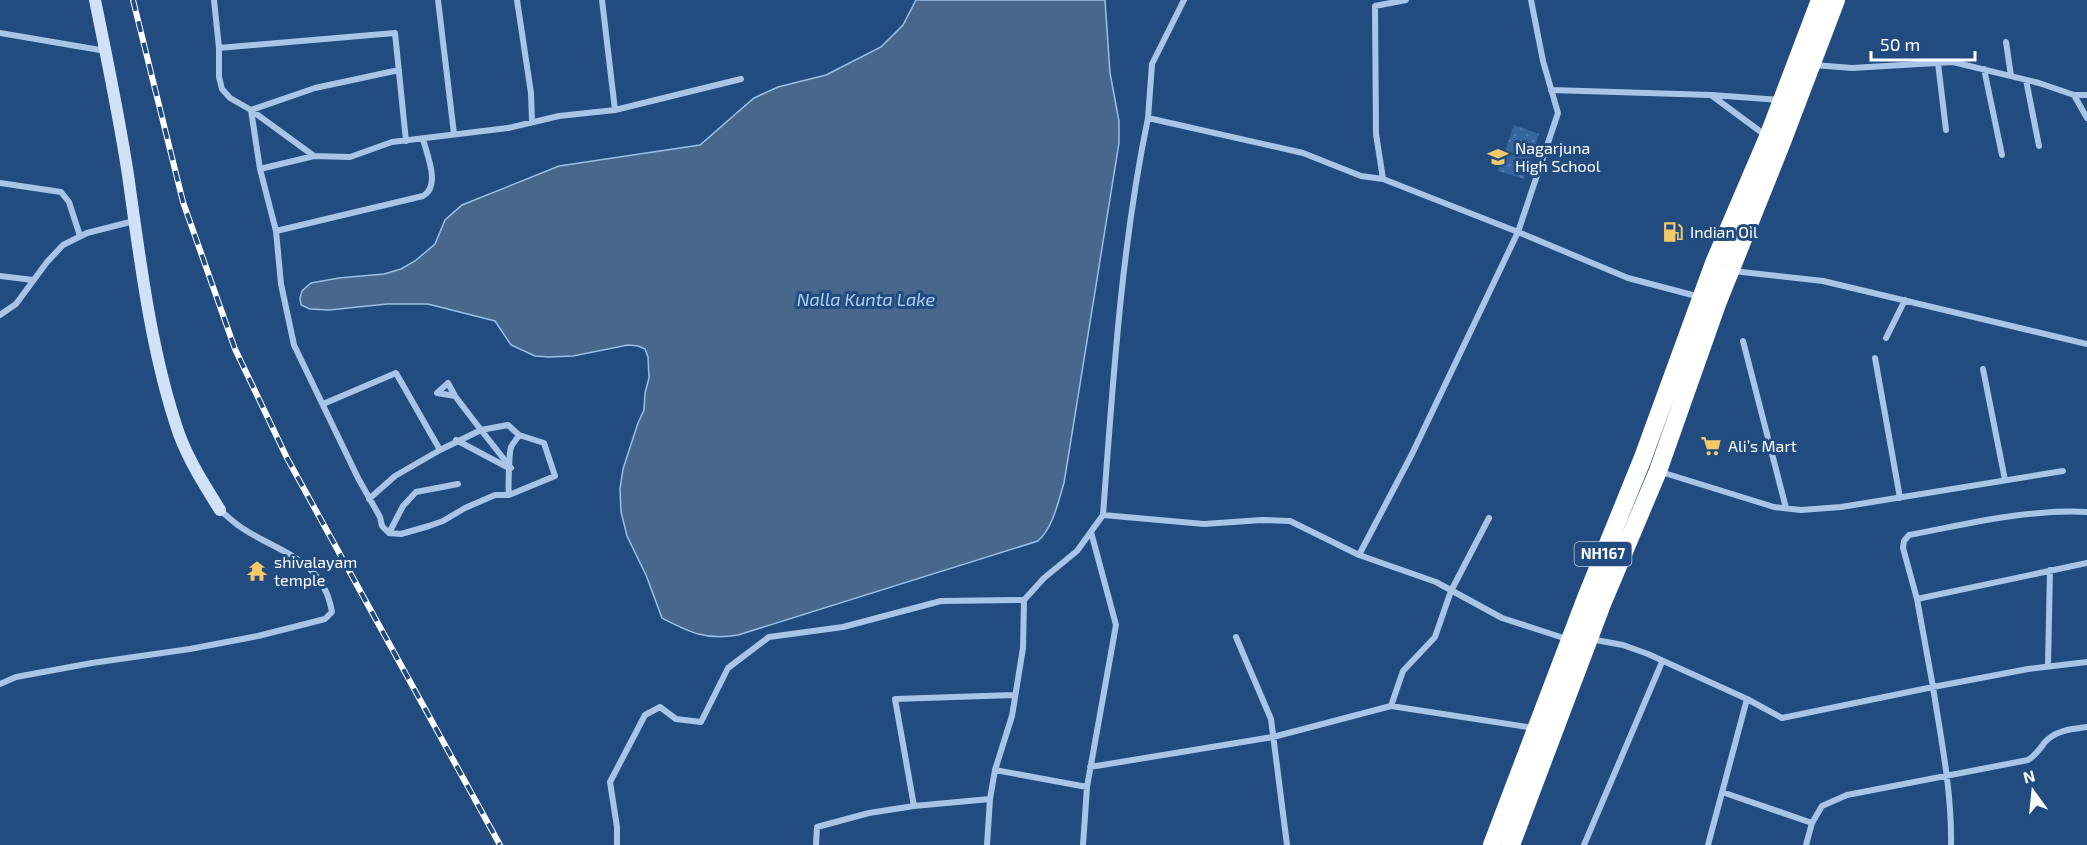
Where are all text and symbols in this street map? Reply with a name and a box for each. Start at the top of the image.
scale bar [1871,24,1974,62]
text: 50 m [1880,33,1920,55]
place label: Nagarjuna High School [1515,138,1601,175]
school or university icon: Nagarjuna High School [1486,145,1510,169]
fuel station icon: Indian Oil [1661,220,1685,244]
place label: Indian Oil [1690,222,1758,241]
water label: Nalla Kunta Lake [797,288,936,310]
supermarket icon: Ali’s Mart [1699,434,1723,458]
place label: Ali’s Mart [1728,436,1797,455]
road number: NH167 [1574,542,1632,566]
place label: shivalayam temple [274,552,357,589]
temple icon: shivalayam temple [245,559,269,583]
north arrow [2003,761,2063,821]
text: N [2021,765,2037,787]

